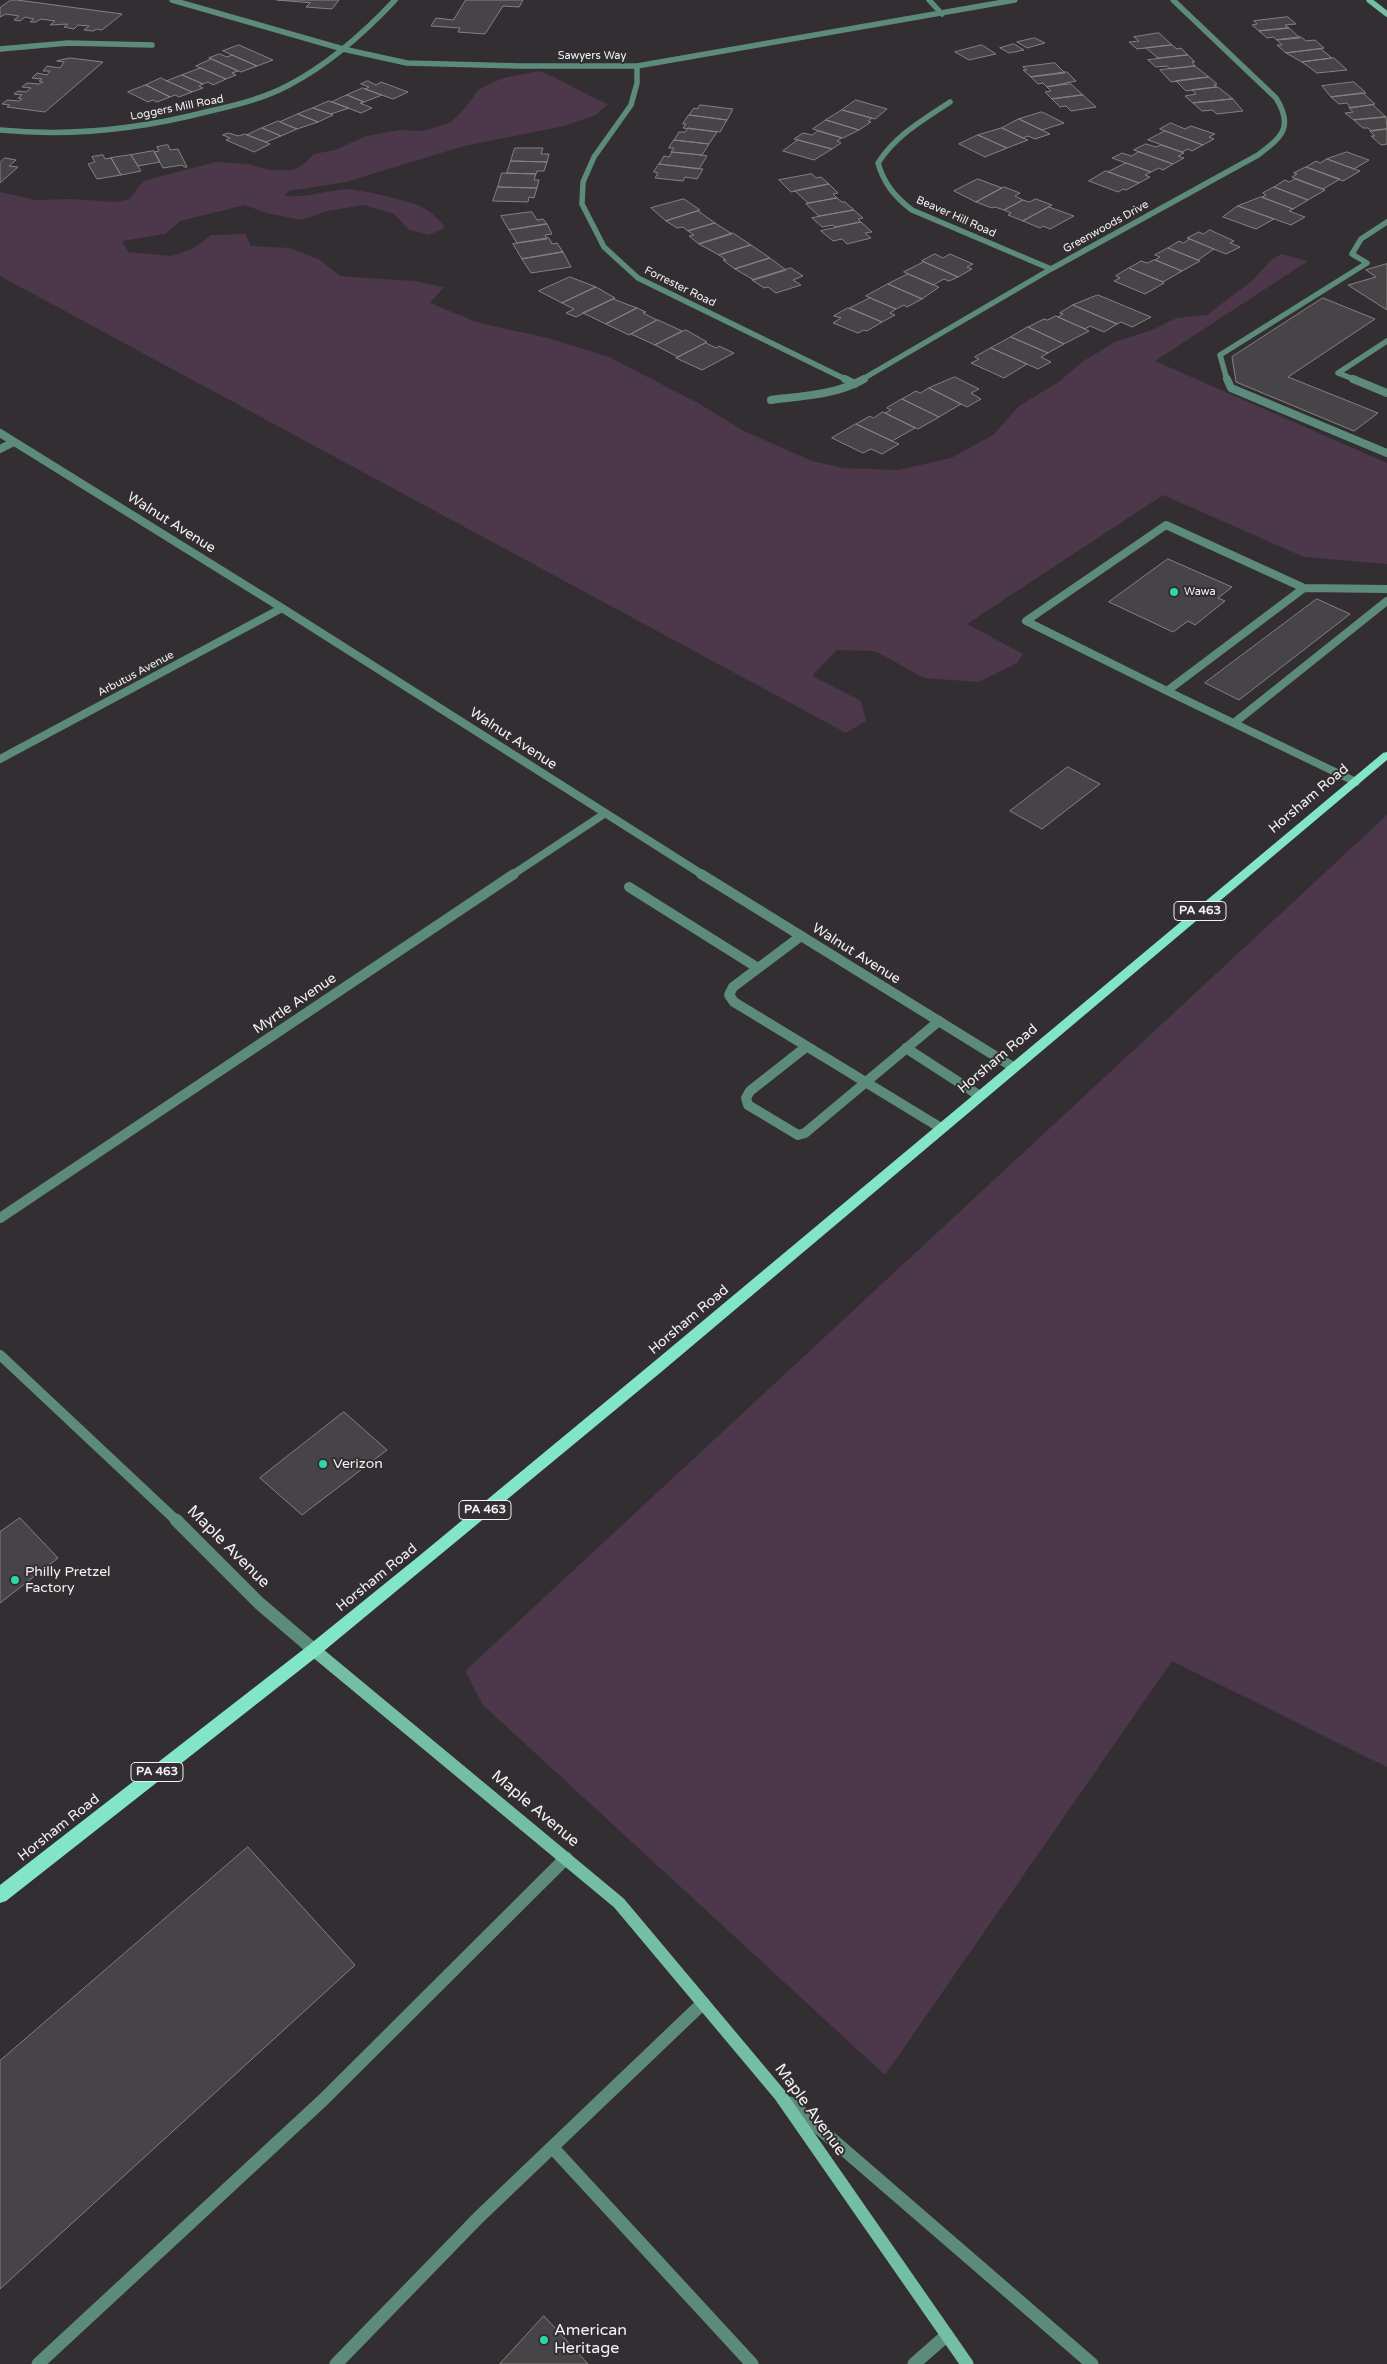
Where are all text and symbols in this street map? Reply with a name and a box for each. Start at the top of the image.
street label: Sawyers Way [558,49,626,63]
street label: Loggers Mill Road [129,92,225,124]
street label: Beaver Hill Road [914,194,998,240]
street label: Greenwoods Drive [1061,198,1151,256]
street label: Forrester Road [642,264,718,310]
street label: Walnut Avenue [124,489,218,557]
place label: Wawa [1184,585,1216,599]
marker: Wawa [1168,586,1180,598]
street label: Arbutus Avenue [96,648,176,700]
street label: Walnut Avenue [466,704,560,774]
street label: Horsham Road [1266,761,1352,837]
road number: PA 463 [1174,901,1226,920]
street label: Walnut Avenue [809,920,903,988]
street label: Myrtle Avenue [250,970,340,1038]
street label: Horsham Road [955,1021,1041,1097]
street label: Horsham Road [646,1282,732,1358]
place label: Verizon [333,1456,383,1472]
marker: Verizon [317,1458,329,1470]
road number: PA 463 [459,1500,511,1520]
street label: Maple Avenue [183,1502,273,1592]
street label: Horsham Road [333,1540,421,1616]
place label: Philly Pretzel Factory [25,1564,111,1596]
marker: Philly Pretzel Factory [9,1574,21,1586]
road number: PA 463 [131,1762,183,1781]
street label: Maple Avenue [487,1767,583,1851]
street label: Horsham Road [15,1791,103,1865]
street label: Maple Avenue [770,2060,850,2160]
place label: American Heritage [554,2321,627,2359]
marker: American Heritage [538,2334,550,2346]

